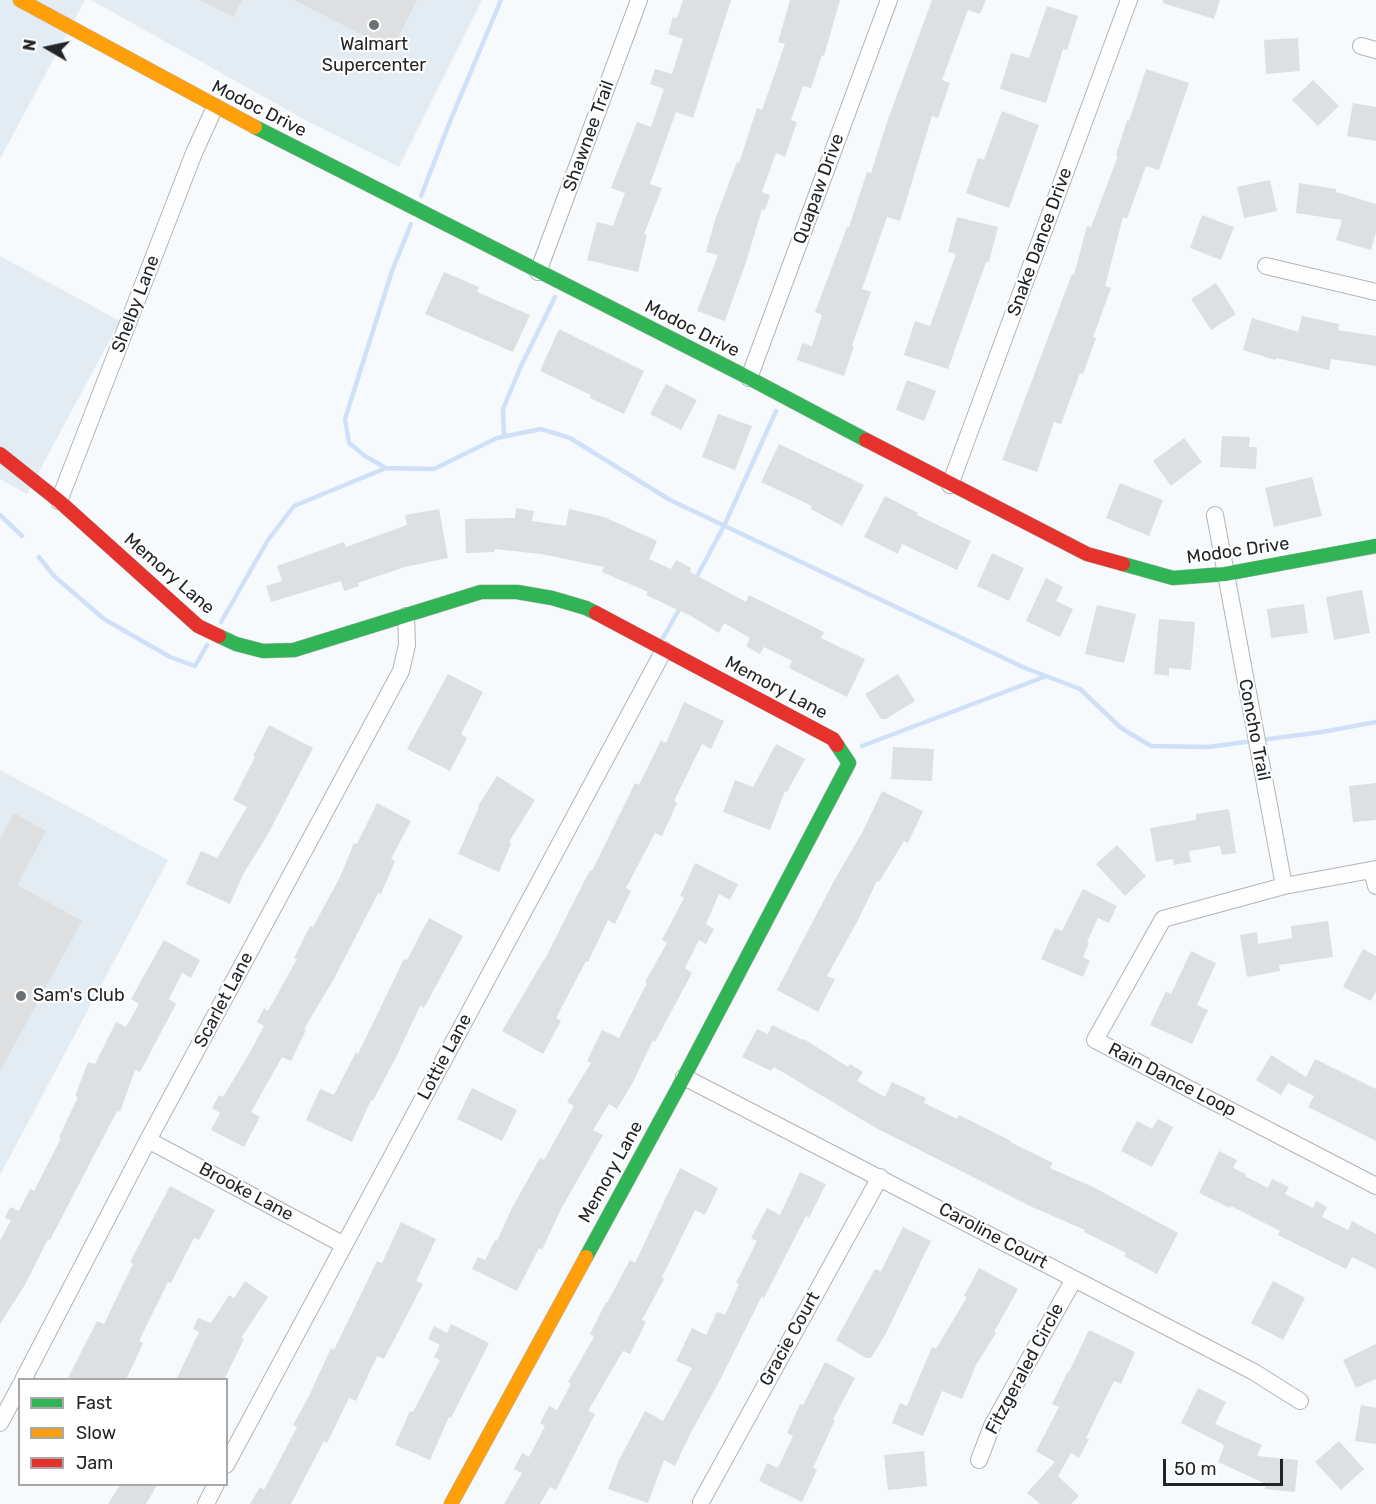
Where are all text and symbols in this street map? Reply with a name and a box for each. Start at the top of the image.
north arrow [18,18,78,78]
marker: Walmart Supercenter [367,18,381,32]
place label: Walmart Supercenter [322,34,426,76]
text: N [19,38,40,52]
street label: Modoc Drive [208,76,310,142]
street label: Shawnee Trail [559,78,619,194]
street label: Quapaw Drive [789,131,849,247]
street label: Snake Dance Drive [1003,165,1077,319]
street label: Shelby Lane [108,252,164,356]
street label: Modoc Drive [641,296,743,362]
street label: Memory Lane [119,529,219,619]
street label: Modoc Drive [1185,533,1291,569]
street label: Memory Lane [721,652,831,724]
street label: Concho Trail [1234,677,1274,783]
street label: Scarlet Lane [190,949,258,1051]
place label: Sam's Club [33,985,125,1007]
marker: Sam's Club [14,989,28,1003]
street label: Lottie Lane [413,1010,477,1104]
street label: Rain Dance Loop [1105,1039,1239,1121]
street label: Memory Lane [574,1117,648,1227]
street label: Brooke Lane [195,1158,297,1226]
street label: Caroline Court [935,1198,1051,1274]
street label: Gracie Court [755,1288,825,1390]
street label: Fitzgeraled Circle [981,1300,1069,1438]
legend [18,1378,228,1486]
text: Fast [76,1392,112,1414]
text: Slow [76,1422,116,1444]
scale bar [1166,1447,1286,1485]
text: Jam [76,1452,113,1474]
text: 50 m [1174,1458,1217,1480]

